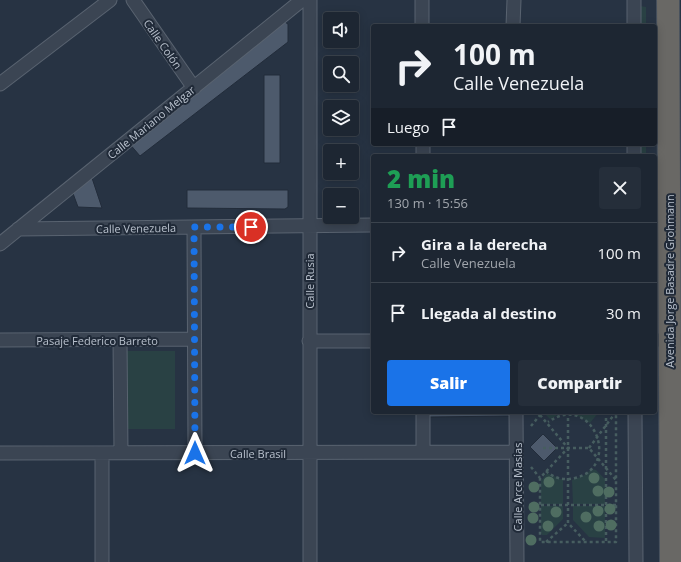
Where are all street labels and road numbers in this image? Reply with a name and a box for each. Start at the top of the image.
street label: Calle Colón [140,16,186,72]
street label: Calle Mariano Melgar [104,82,198,162]
street label: Avenida Jorge Basadre Grohmann [662,194,677,368]
street label: Calle Venezuela [96,220,176,236]
street label: Calle Rusia [302,253,317,309]
street label: Pasaje Federico Barreto [36,333,158,348]
street label: Calle Arce Masias [510,443,525,531]
street label: Calle Brasil [230,446,286,461]

